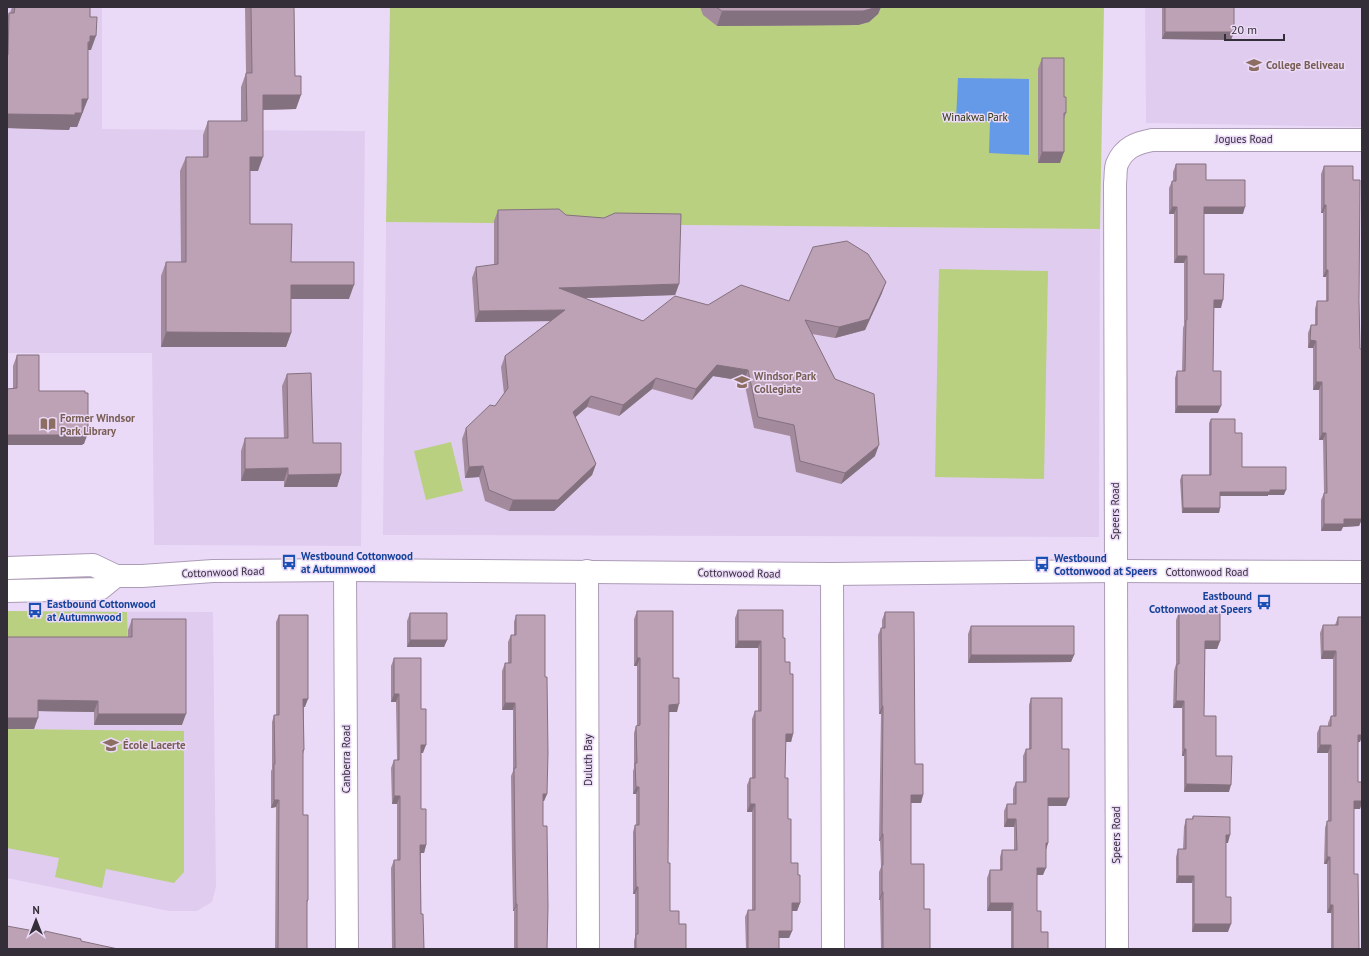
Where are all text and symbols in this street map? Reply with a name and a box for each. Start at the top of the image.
scale bar [1225,16,1284,42]
text: 20 m [1231,22,1257,37]
school or university icon: College Beliveau [1245,56,1263,74]
place label: College Beliveau [1266,58,1344,72]
park label: Winakwa Park [942,110,1008,124]
street label: Jogues Road [1214,132,1273,146]
place label: Windsor Park Collegiate [754,369,817,396]
school or university icon: Windsor Park Collegiate [733,373,751,391]
place label: Former Windsor Park Library [60,411,135,438]
library icon: Former Windsor Park Library [39,415,57,433]
street label: Speers Road [1108,482,1122,540]
place label: Westbound Cottonwood at Autumnwood [301,549,413,576]
place label: Westbound Cottonwood at Speers [1054,551,1157,578]
bus stop icon: Westbound Cottonwood at Autumnwood [280,553,298,571]
bus stop icon: Westbound Cottonwood at Speers [1033,555,1051,573]
street label: Cottonwood Road [181,564,265,580]
street label: Cottonwood Road [697,565,781,581]
street label: Cottonwood Road [1166,565,1249,579]
place label: Eastbound Cottonwood at Speers [1149,589,1252,616]
bus stop icon: Eastbound Cottonwood at Speers [1255,593,1273,611]
place label: Eastbound Cottonwood at Autumnwood [47,597,156,624]
bus stop icon: Eastbound Cottonwood at Autumnwood [26,601,44,619]
street label: Canberra Road [339,725,353,793]
street label: Duluth Bay [581,733,595,786]
school or university icon: École Lacerte [102,736,120,754]
place label: École Lacerte [123,738,186,752]
street label: Speers Road [1109,806,1123,864]
north arrow [16,900,56,940]
text: N [32,903,40,917]

